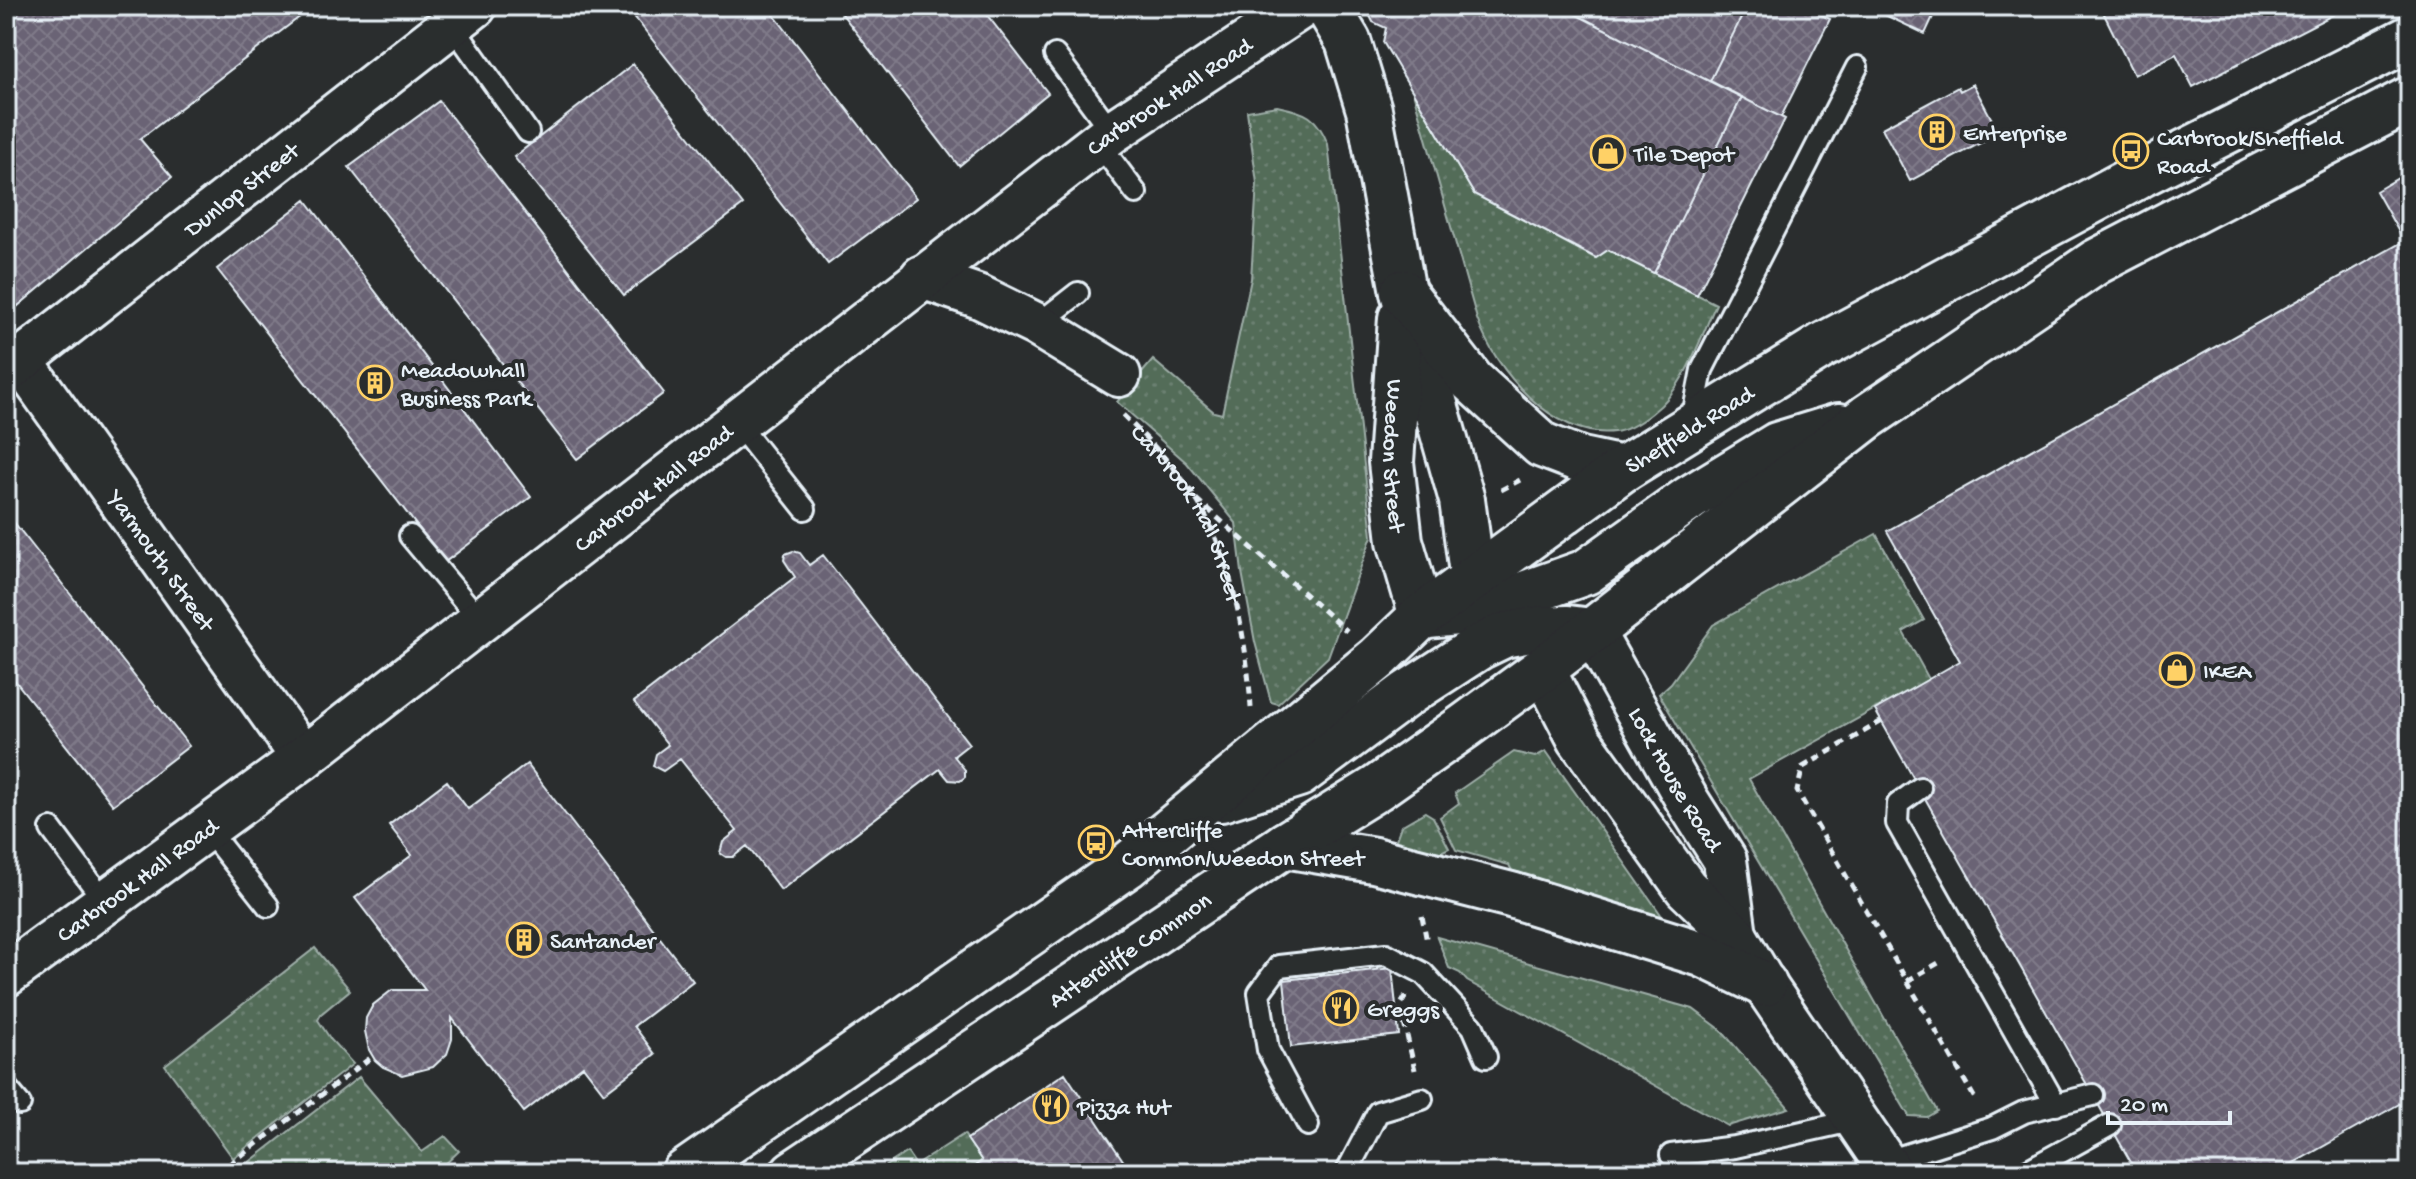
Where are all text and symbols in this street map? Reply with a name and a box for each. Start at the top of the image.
street label: Carbrook Hall Road [1082,32,1260,164]
building icon: Enterprise [1918,113,1956,151]
place label: Enterprise [1963,121,2067,150]
place label: Carbrook/Sheffield Road [2157,126,2344,183]
bus stop icon: Carbrook/Sheffield Road [2112,132,2150,170]
shop icon: Tile Depot [1589,134,1627,172]
street label: Dunlop Street [178,136,308,246]
place label: Tile Depot [1632,142,1736,171]
place label: Meadowhall Business Park [400,358,534,415]
building icon: Meadowhall Business Park [356,364,394,402]
street label: Weedon Street [1373,378,1410,536]
street label: Sheffield Road [1621,380,1762,482]
street label: Carbrook Hall Road [570,418,742,561]
street label: Carbrook Hall Street [1123,420,1247,608]
street label: Yarmouth Street [98,484,221,640]
shop icon: IKEA [2158,651,2196,689]
place label: IKEA [2203,659,2253,688]
street label: Lock House Road [1620,703,1728,860]
street label: Carbrook Hall Road [52,812,227,951]
place label: Attercliffe Common/Weedon Street [1122,818,1366,875]
bus stop icon: Attercliffe Common/Weedon Street [1077,824,1115,862]
street label: Attercliffe Common [1044,887,1218,1016]
building icon: Santander [505,921,543,959]
place label: Santander [550,929,658,958]
restaurant icon: Greggs [1322,989,1360,1027]
place label: Greggs [1367,997,1440,1026]
scale bar [2108,1075,2230,1125]
restaurant icon: Pizza Hut [1032,1087,1070,1125]
text: 20 m [2120,1092,2168,1121]
place label: Pizza Hut [1076,1095,1173,1124]

